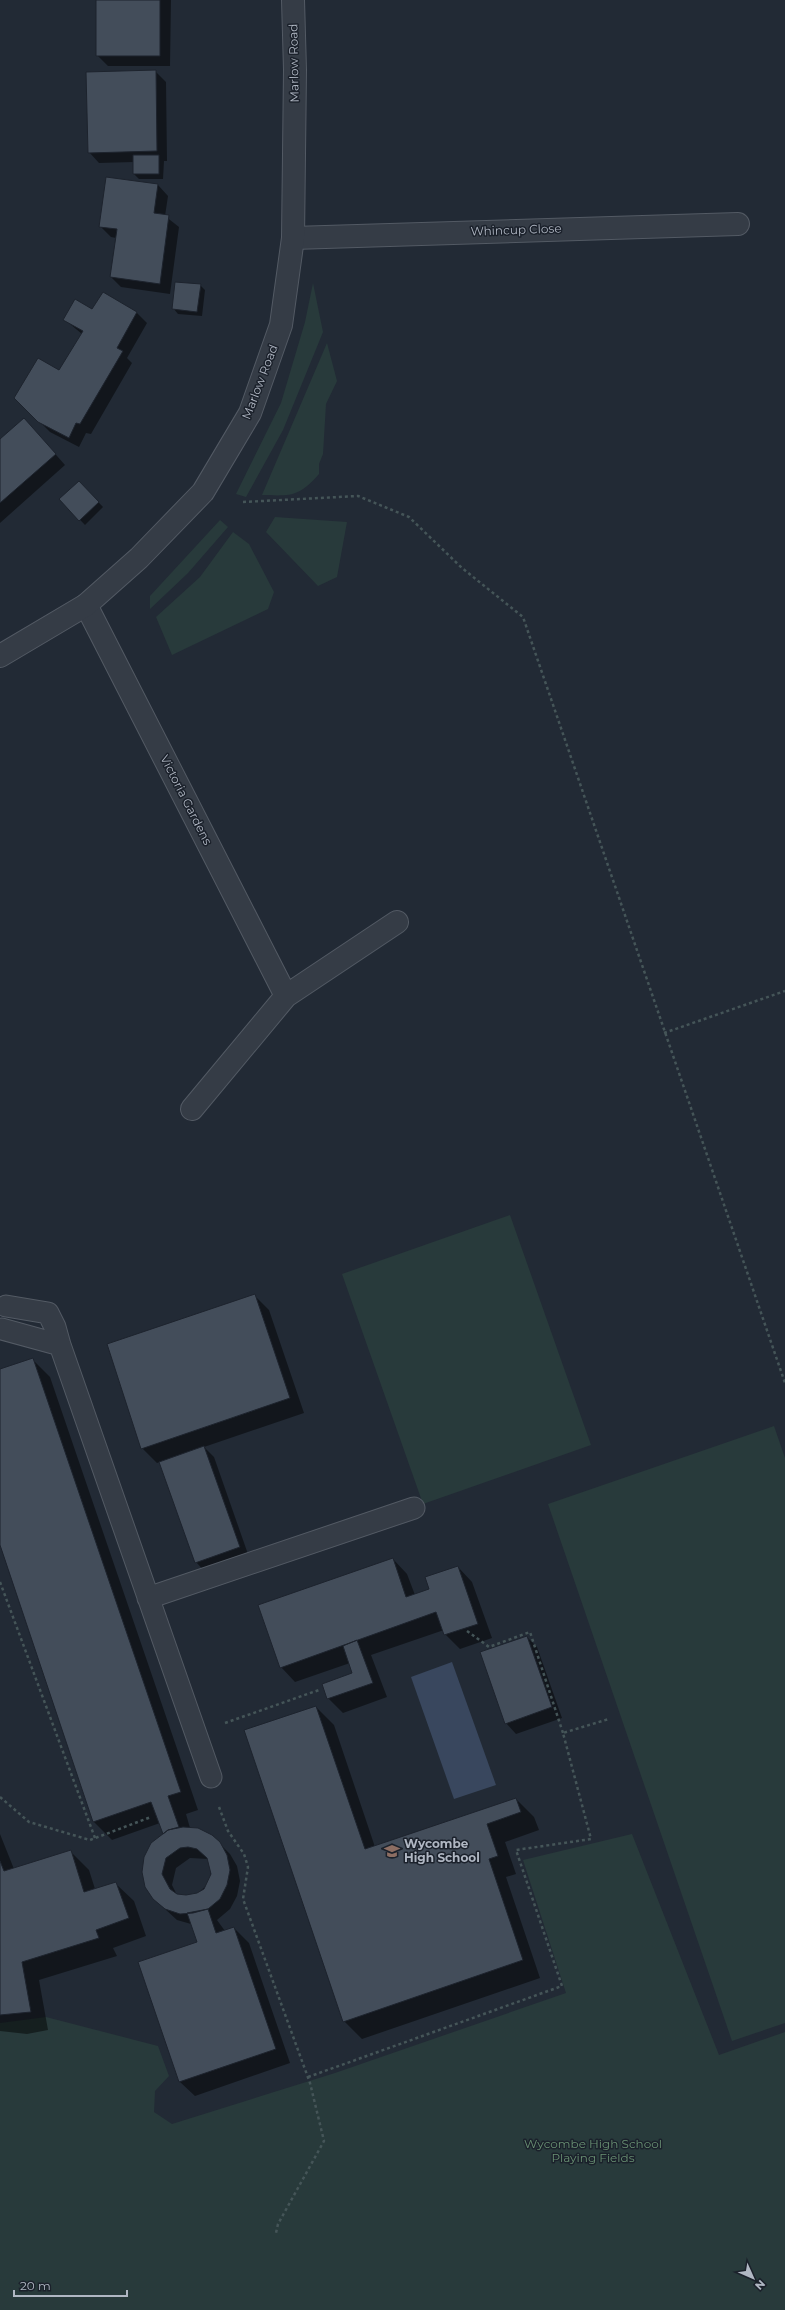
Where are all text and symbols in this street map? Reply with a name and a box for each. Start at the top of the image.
street label: Marlow Road [285,23,302,103]
street label: Whincup Close [470,220,562,239]
street label: Marlow Road [238,342,281,421]
street label: Victoria Gardens [157,752,216,847]
place label: Wycombe High School [404,1836,480,1865]
school or university icon: Wycombe High School [383,1842,401,1860]
park label: Wycombe High School Playing Fields [524,2136,662,2165]
north arrow [733,2258,773,2298]
scale bar [14,2272,127,2298]
text: N [752,2277,768,2293]
text: 20 m [20,2278,51,2293]

